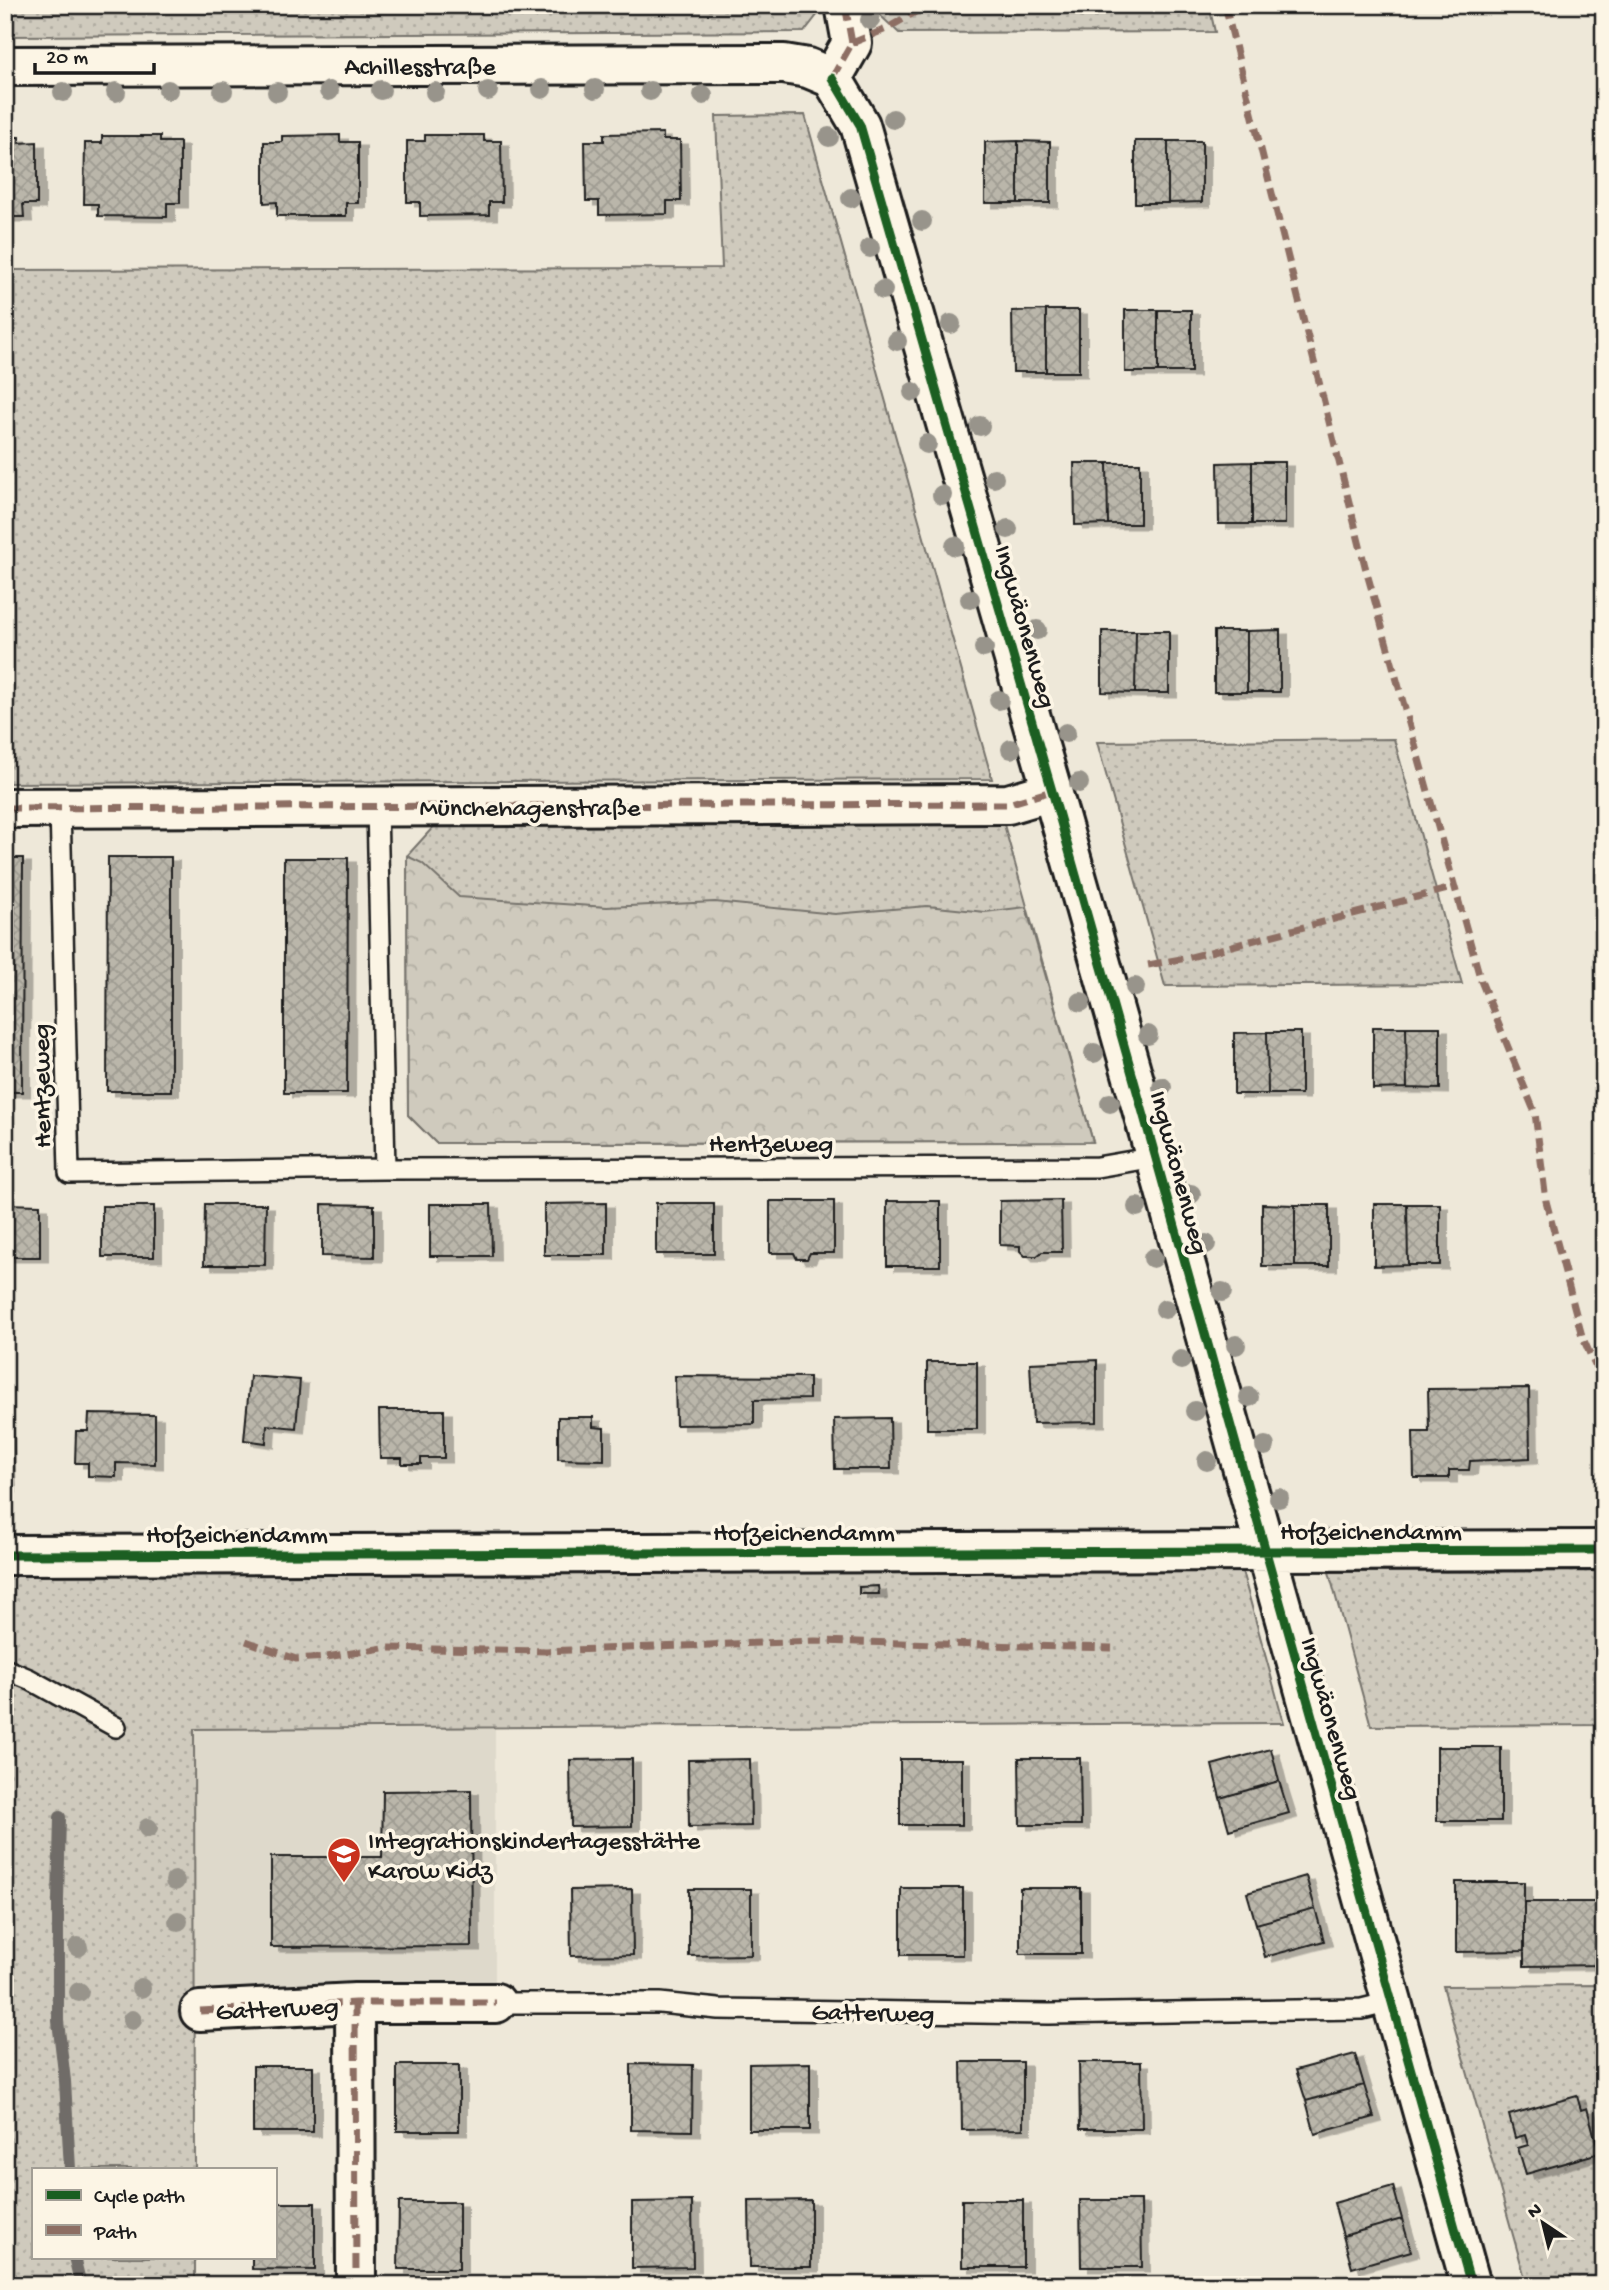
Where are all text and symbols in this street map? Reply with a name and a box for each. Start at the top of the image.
scale bar [35,32,154,76]
text: 20 m [46,47,88,72]
street label: Achillesstraße [344,54,496,85]
street label: Ingwäonenweg [985,542,1061,712]
street label: Münchehagenstraße [420,795,641,826]
street label: Hentzeweg [28,1023,61,1148]
street label: Ingwäonenweg [1140,1088,1213,1258]
street label: Hentzeweg [709,1131,833,1162]
street label: Hofzeichendamm [1280,1519,1462,1550]
street label: Hofzeichendamm [713,1520,895,1551]
street label: Hofzeichendamm [146,1522,328,1553]
street label: Ingwäonenweg [1291,1634,1367,1804]
place label: Integrationskindertagesstätte Karow Kidz [368,1828,701,1889]
school or university icon: Integrationskindertagesstätte Karow Kidz [325,1835,363,1884]
street label: Gatterweg [215,1993,339,2030]
street label: Gatterweg [811,1999,935,2032]
legend [32,2168,276,2258]
text: Cycle path [94,2186,185,2211]
north arrow [1508,2188,1578,2258]
text: N [1524,2199,1547,2225]
text: Path [93,2222,137,2247]

